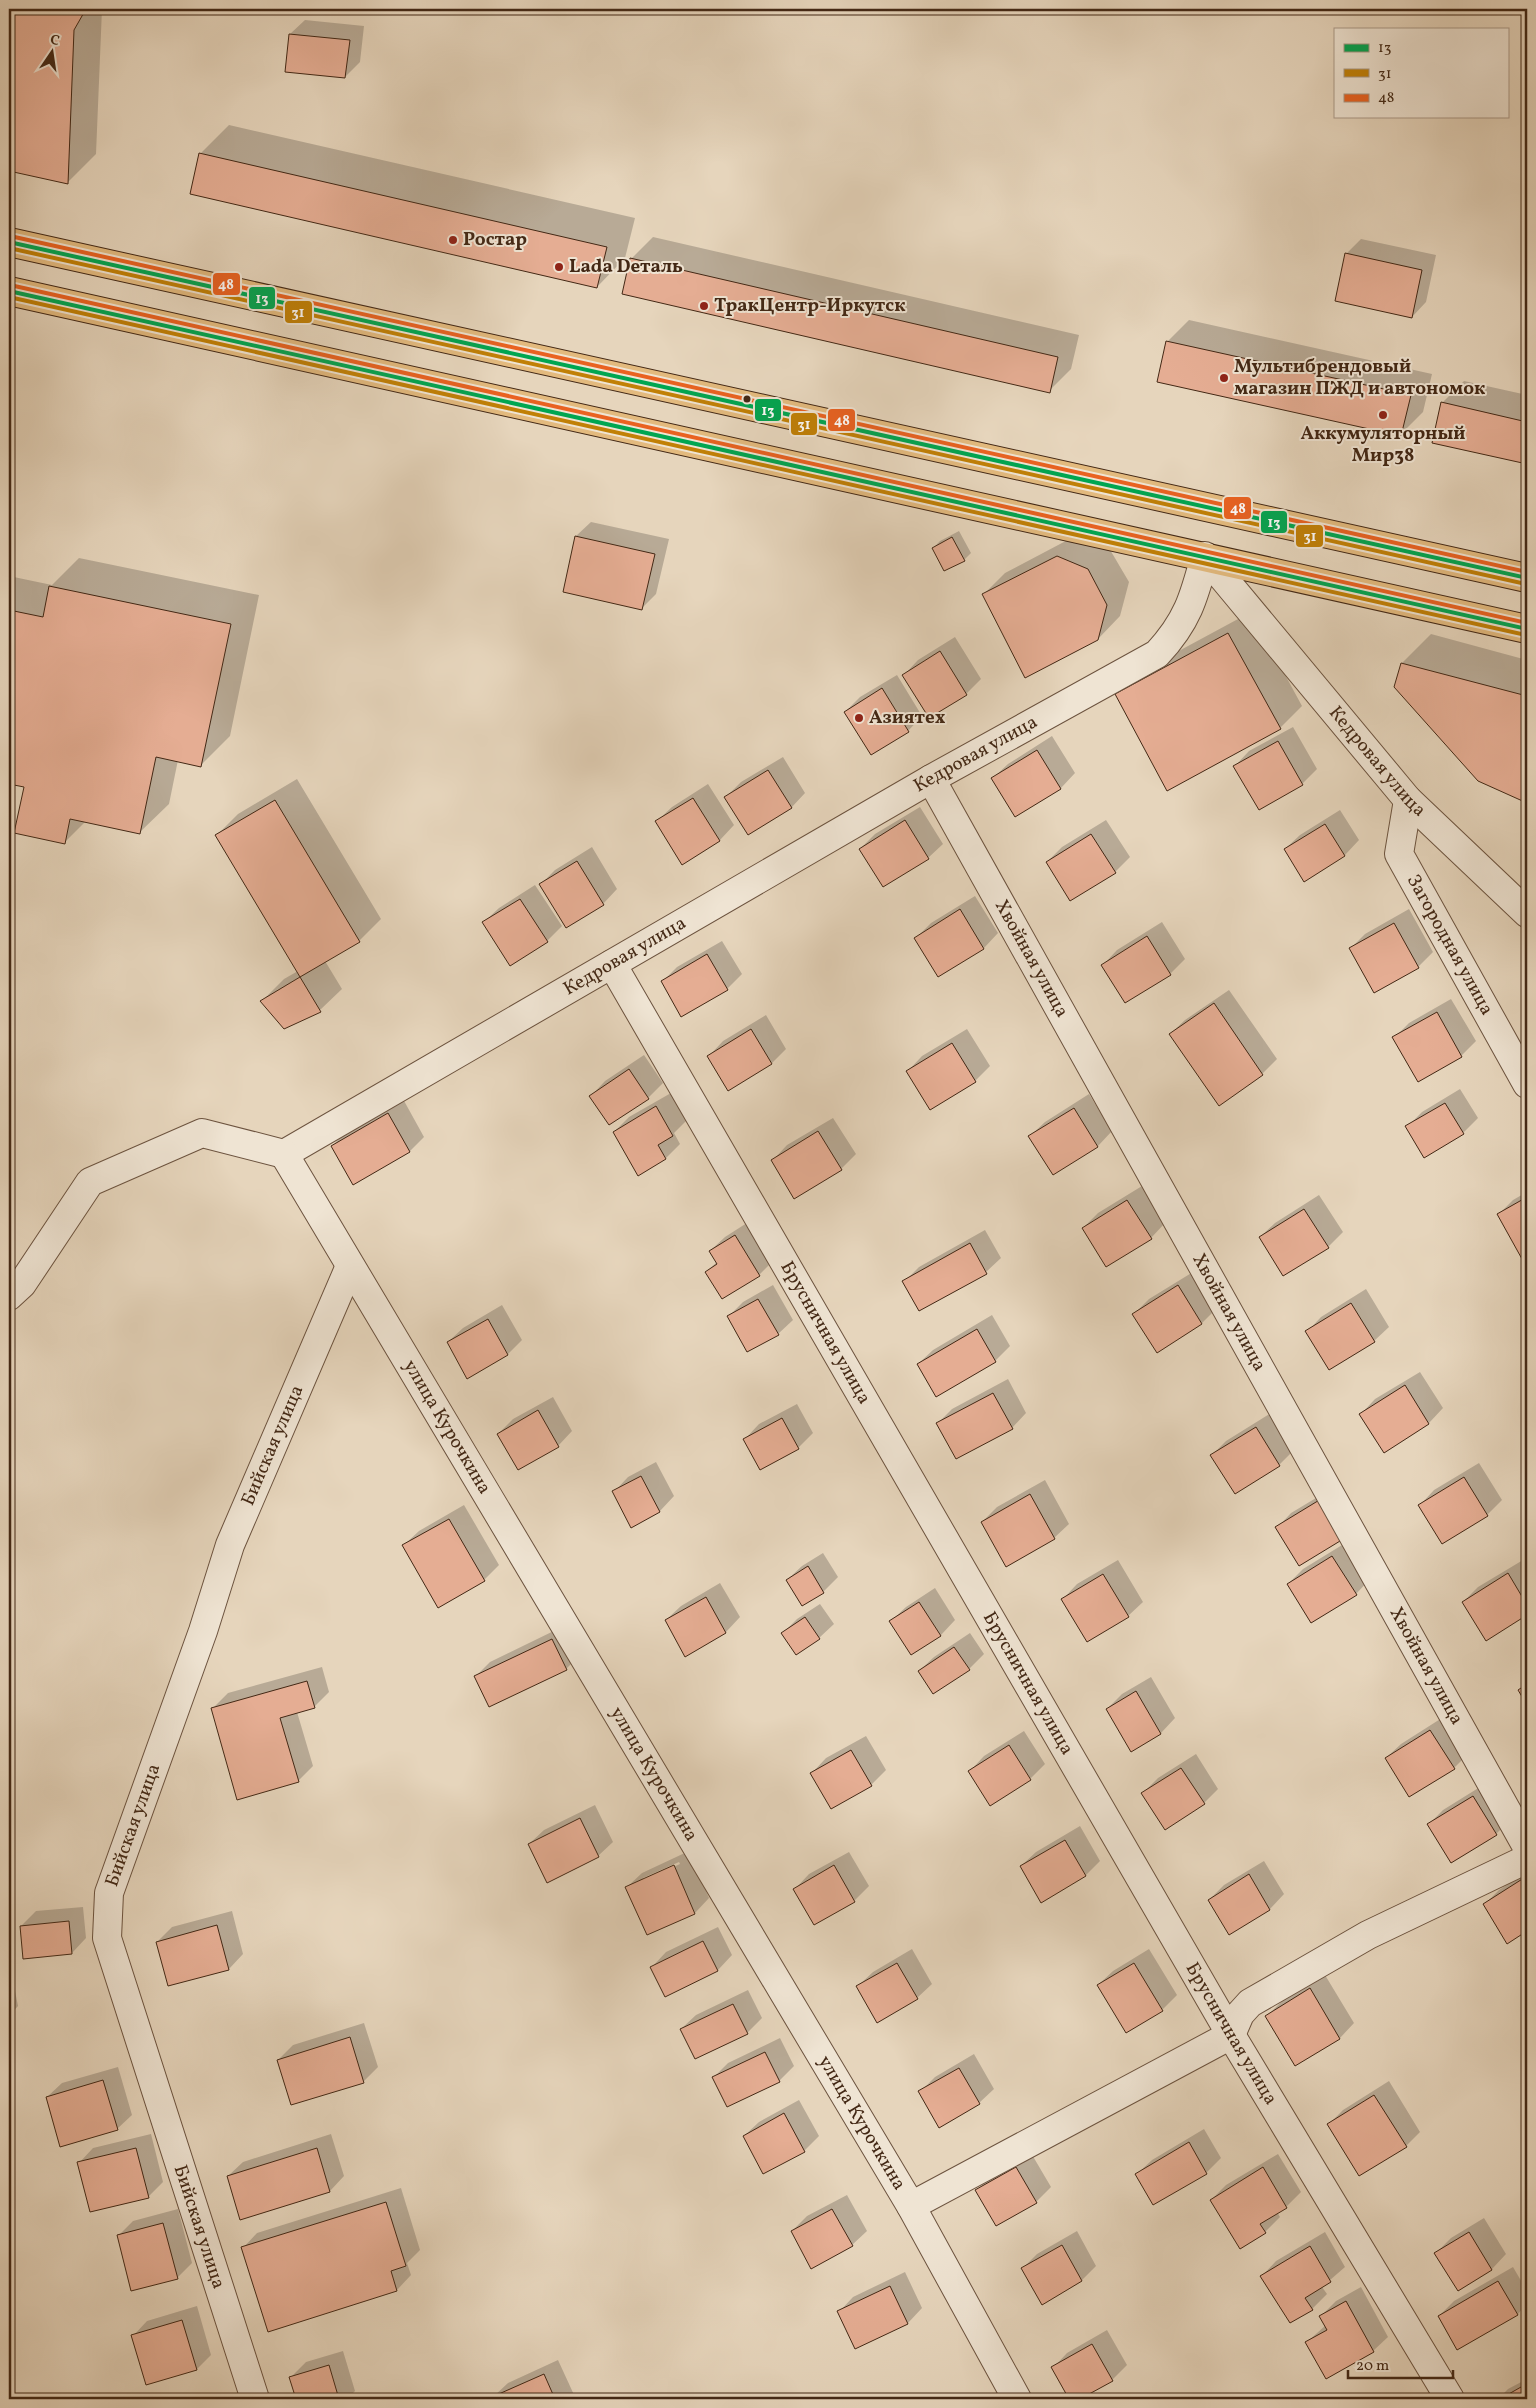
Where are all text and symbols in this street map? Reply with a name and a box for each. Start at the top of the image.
north arrow [28,28,78,78]
legend [1334,28,1508,118]
text: С [48,31,61,51]
text: 13 [1378,38,1392,59]
text: 31 [1378,64,1392,85]
text: 48 [1378,88,1394,109]
place label: Ростар [463,227,527,253]
marker: Ростар [447,234,459,246]
place label: Lada Dеталь [569,254,683,280]
marker: Lada Dеталь [553,261,565,273]
line badge: 48 [212,272,241,296]
text: 48 [218,276,234,295]
line badge: 13 [248,286,276,310]
text: 13 [256,290,268,309]
place label: ТракЦентр-Иркутск [714,293,906,319]
line badge: 31 [284,300,313,324]
marker: ТракЦентр-Иркутск [698,300,710,312]
text: 31 [292,304,304,323]
place label: Мультибрендовый магазин ПЖД и автономок [1234,354,1486,402]
marker: Мультибрендовый магазин ПЖД и автономок [1218,372,1230,384]
unlabelled marker [742,394,752,404]
line badge: 13 [754,398,782,422]
text: 13 [762,402,774,421]
line badge: 48 [827,408,856,432]
marker: Аккумуляторный Мир38 [1377,409,1389,421]
line badge: 31 [790,412,818,436]
text: 48 [834,412,850,431]
text: 31 [798,416,810,435]
place label: Аккумуляторный Мир38 [1300,421,1466,469]
line badge: 48 [1223,496,1252,520]
text: 48 [1230,500,1246,519]
line badge: 13 [1260,510,1288,534]
text: 13 [1268,514,1280,533]
line badge: 31 [1295,524,1324,548]
text: 31 [1304,528,1316,547]
street label: Кедровая улица [1322,701,1431,823]
place label: Азиятех [869,705,946,731]
street label: Кедровая улица [909,709,1042,799]
marker: Азиятех [853,712,865,724]
street label: Загородная улица [1400,870,1499,1020]
street label: Хвойная улица [988,895,1075,1022]
street label: Кедровая улица [559,911,691,1002]
street label: Хвойная улица [1185,1249,1272,1376]
street label: Брусничная улица [774,1256,877,1409]
street label: улица Курочкина [397,1355,497,1499]
street label: Бийская улица [235,1381,310,1510]
street label: Хвойная улица [1383,1603,1469,1730]
street label: Брусничная улица [976,1607,1079,1760]
street label: улица Курочкина [603,1702,704,1846]
street label: Бийская улица [99,1760,167,1891]
street label: Брусничная улица [1179,1958,1283,2110]
street label: улица Курочкина [811,2051,912,2195]
street label: Бийская улица [167,2162,231,2292]
scale bar [1348,2348,1454,2380]
text: 20 m [1356,2356,1389,2377]

